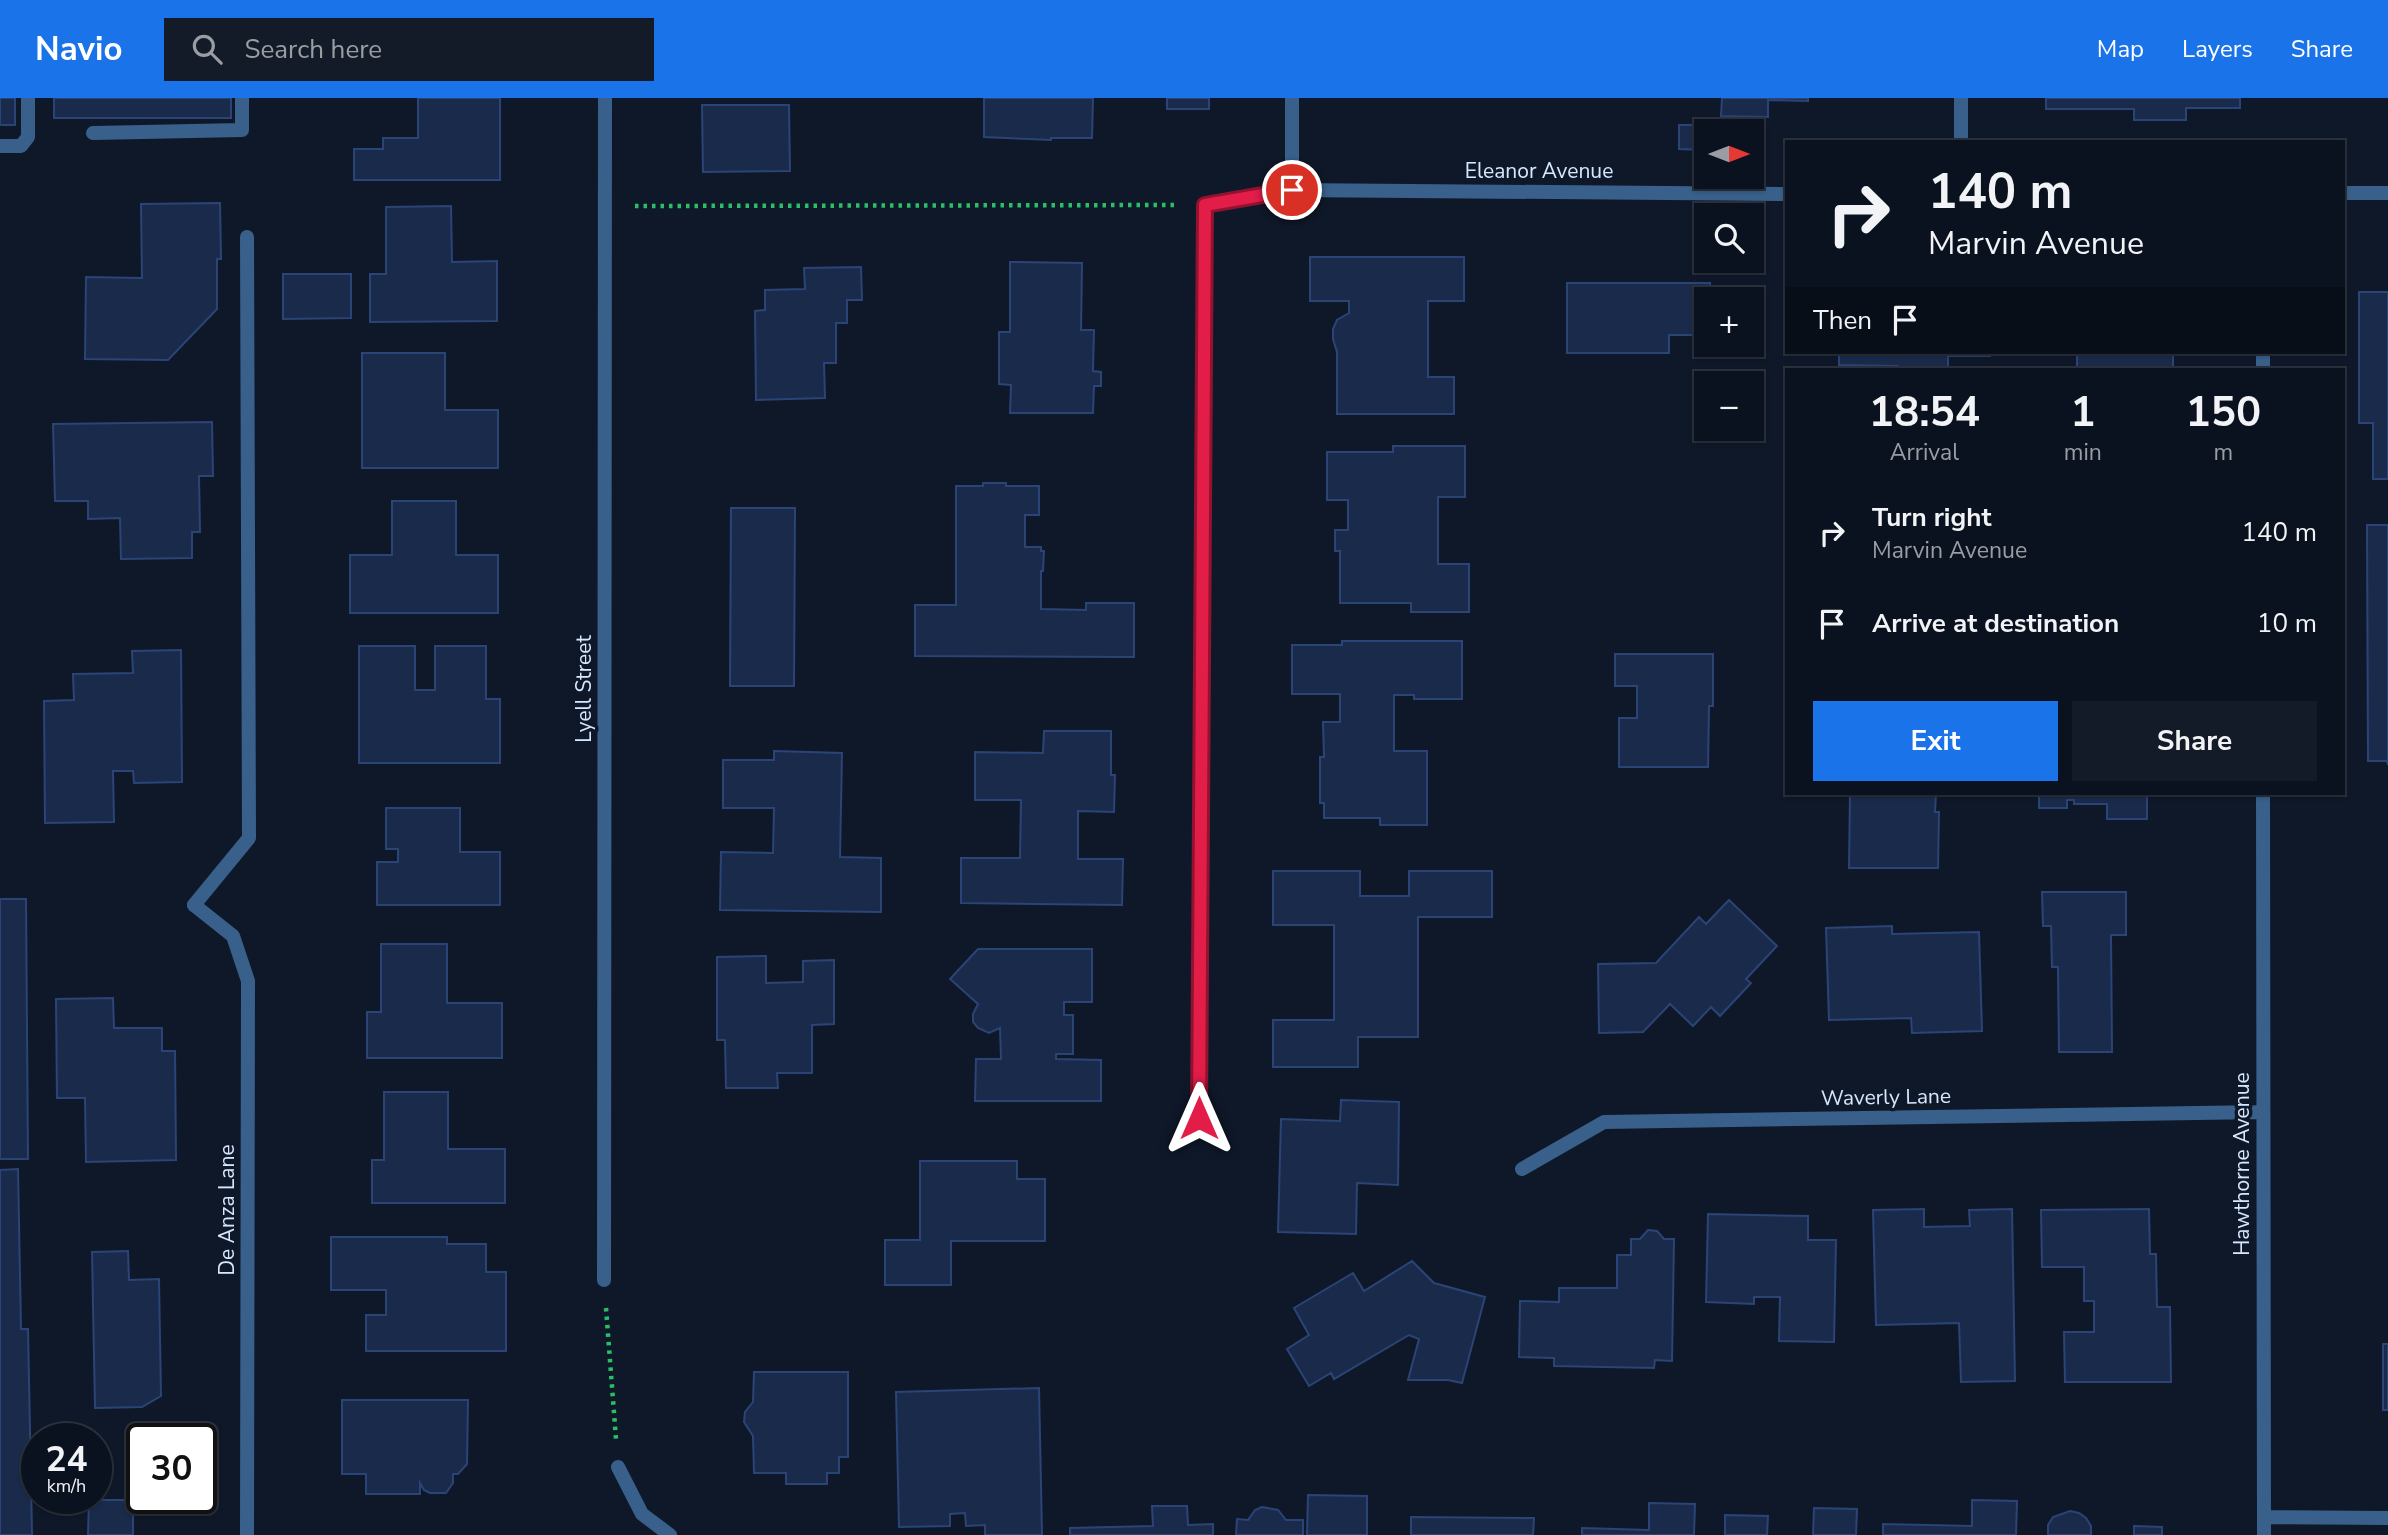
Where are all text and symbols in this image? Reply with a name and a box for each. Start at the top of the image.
search box [164,18,654,81]
text: Navio [35,27,122,72]
icon: search [188,30,226,68]
text: Search here [244,32,382,67]
text: Map [2097,33,2144,65]
text: Layers [2182,33,2253,65]
text: Share [2291,33,2353,65]
north arrow [1694,119,1764,189]
map controls [1694,119,1764,441]
street label: Eleanor Avenue [1465,157,1613,185]
text: 140 m [1928,158,2072,225]
pin [1262,160,1322,220]
icon: right [1813,168,1904,259]
icon: arrive [1273,171,1311,209]
button: search [1694,203,1764,273]
text: Marvin Avenue [1928,222,2144,265]
button: + [1694,287,1764,357]
icon: arrive [1886,301,1924,339]
text: Then [1813,303,1872,338]
button: − [1694,371,1764,441]
text: 18:54 [1869,384,1980,441]
text: 1 [2070,384,2095,441]
text: 150 [2186,384,2261,441]
text: Arrival [1890,437,1959,468]
text: min [2064,437,2102,468]
text: m [2214,437,2233,468]
text: Turn right [1872,500,1991,535]
icon: right [1813,514,1851,552]
text: 140 m [2241,515,2317,550]
text: Marvin Avenue [1872,535,2027,566]
icon: arrive [1813,605,1851,643]
text: Arrive at destination [1872,606,2119,641]
text: 10 m [2257,606,2317,641]
street label: Lyell Street [570,635,598,743]
button: Exit [1813,701,2058,781]
button: Share [2072,701,2317,781]
street label: Hawthorne Avenue [2228,1072,2256,1256]
position arrow [1162,1081,1236,1155]
street label: Waverly Lane [1821,1082,1951,1112]
street label: De Anza Lane [213,1144,241,1276]
speed limit sign: 30 [126,1423,217,1514]
text: 24 [45,1436,88,1483]
text: km/h [47,1474,86,1498]

